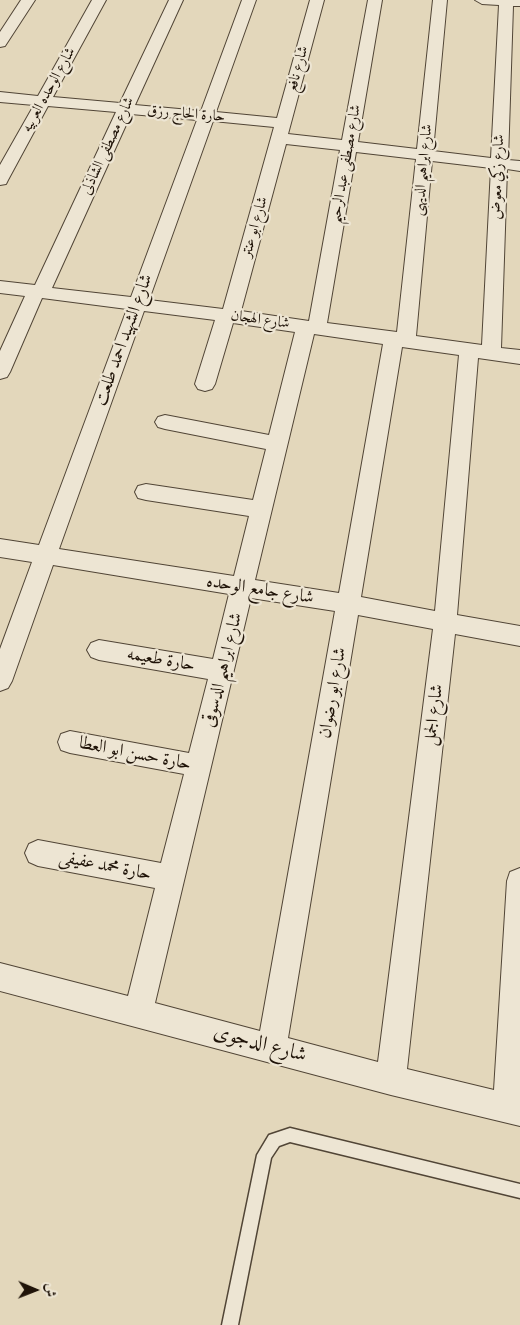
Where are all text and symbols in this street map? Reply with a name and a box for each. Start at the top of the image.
street label: شارع الوحده العربيه [18,44,80,136]
street label: شارع نافع [283,44,313,94]
street label: شارع مصطفى الشاذلى [77,94,139,198]
street label: حارة الحاج رزق [146,102,226,126]
street label: شارع مصطفى عبد الرحيم [327,103,365,225]
street label: شارع ابراهيم الديهى [409,123,437,217]
street label: شارع زكي معوض [488,134,508,220]
street label: شارع ابو عنتر [238,195,272,259]
street label: شارع الشهيد احمد طلعت [90,271,158,409]
street label: شارع الهجان [229,307,291,333]
street label: شارع جامع الوحده [205,571,315,609]
street label: شارع ابراهيم الدسوقى [198,610,248,730]
street label: حارة طعيمه [125,643,197,677]
street label: شارع ابو رضوان [314,646,352,740]
street label: شارع الجمل [420,683,448,747]
street label: حارة حسن ابو العطا [77,733,193,775]
street label: حارة محمد عفيفى [57,846,153,886]
street label: شارع الدجوى [211,1019,309,1069]
north arrow [10,1265,60,1315]
text: ش [41,1283,60,1297]

